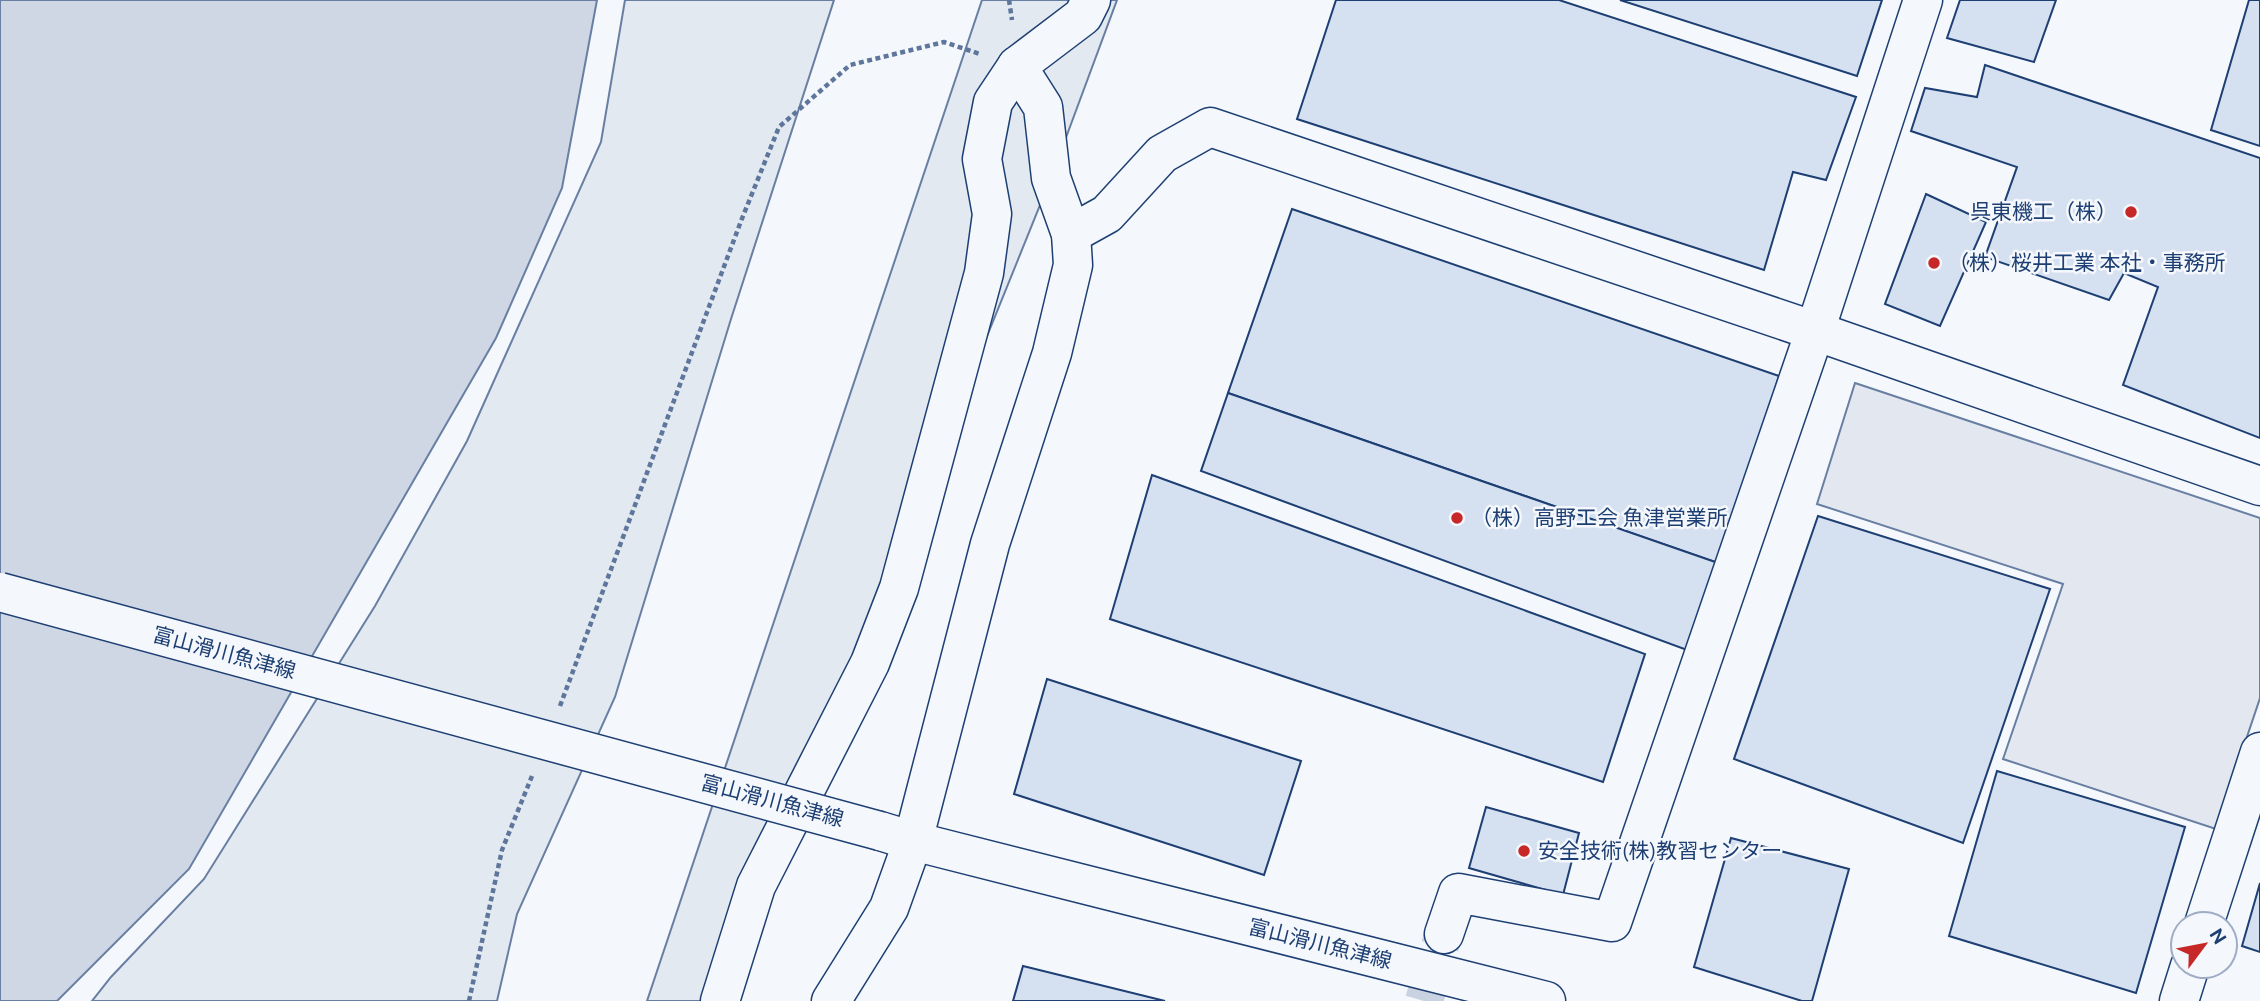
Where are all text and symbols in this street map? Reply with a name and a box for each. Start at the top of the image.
place label: 呉東機工（株） [1970,199,2117,223]
marker: 呉東機工（株） [2123,204,2139,220]
place label: （株）桜井工業 本社・事務所 [1948,250,2226,274]
marker: （株）桜井工業 本社・事務所 [1926,255,1942,271]
place label: （株）高野工会 魚津営業所 [1471,505,1728,529]
marker: （株）高野工会 魚津営業所 [1449,510,1465,526]
street label: 富山滑川魚津線 [150,621,298,683]
street label: 富山滑川魚津線 [698,769,846,831]
place label: 安全技術(株)教習センター [1538,838,1782,862]
marker: 安全技術(株)教習センター [1516,843,1532,859]
north arrow [2169,910,2239,980]
street label: 富山滑川魚津線 [1246,914,1394,972]
text: N [2205,924,2232,948]

